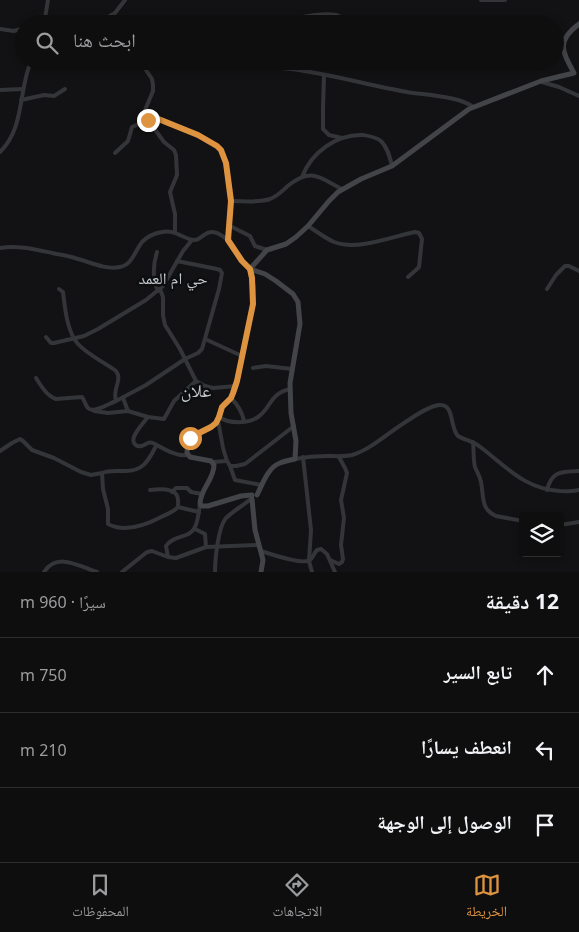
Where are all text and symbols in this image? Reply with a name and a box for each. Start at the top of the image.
search box [15,15,564,70]
text: ابحث هنا [73,27,136,53]
icon: search [33,29,61,57]
route end [137,109,160,132]
district label: حي ام العمد [138,267,208,291]
district label: علان [181,378,211,402]
route start [179,427,202,450]
map controls [519,512,564,557]
button: layers [519,512,564,557]
text: 12 دقيقة [485,587,559,615]
text: سيرًا · 960 m [20,591,106,613]
text: تابع السير [444,659,512,685]
icon: ahead [531,661,559,689]
text: 750 m [20,664,67,686]
text: انعطف يسارًا [421,734,512,760]
icon: left [531,736,559,764]
text: 210 m [20,739,67,761]
text: الوصول إلى الوجهة [377,809,512,835]
icon: arrive [531,811,559,839]
tab: المحفوظات [72,871,129,925]
tab: الاتجاهات [273,871,322,925]
tab: الخريطة [466,871,507,925]

